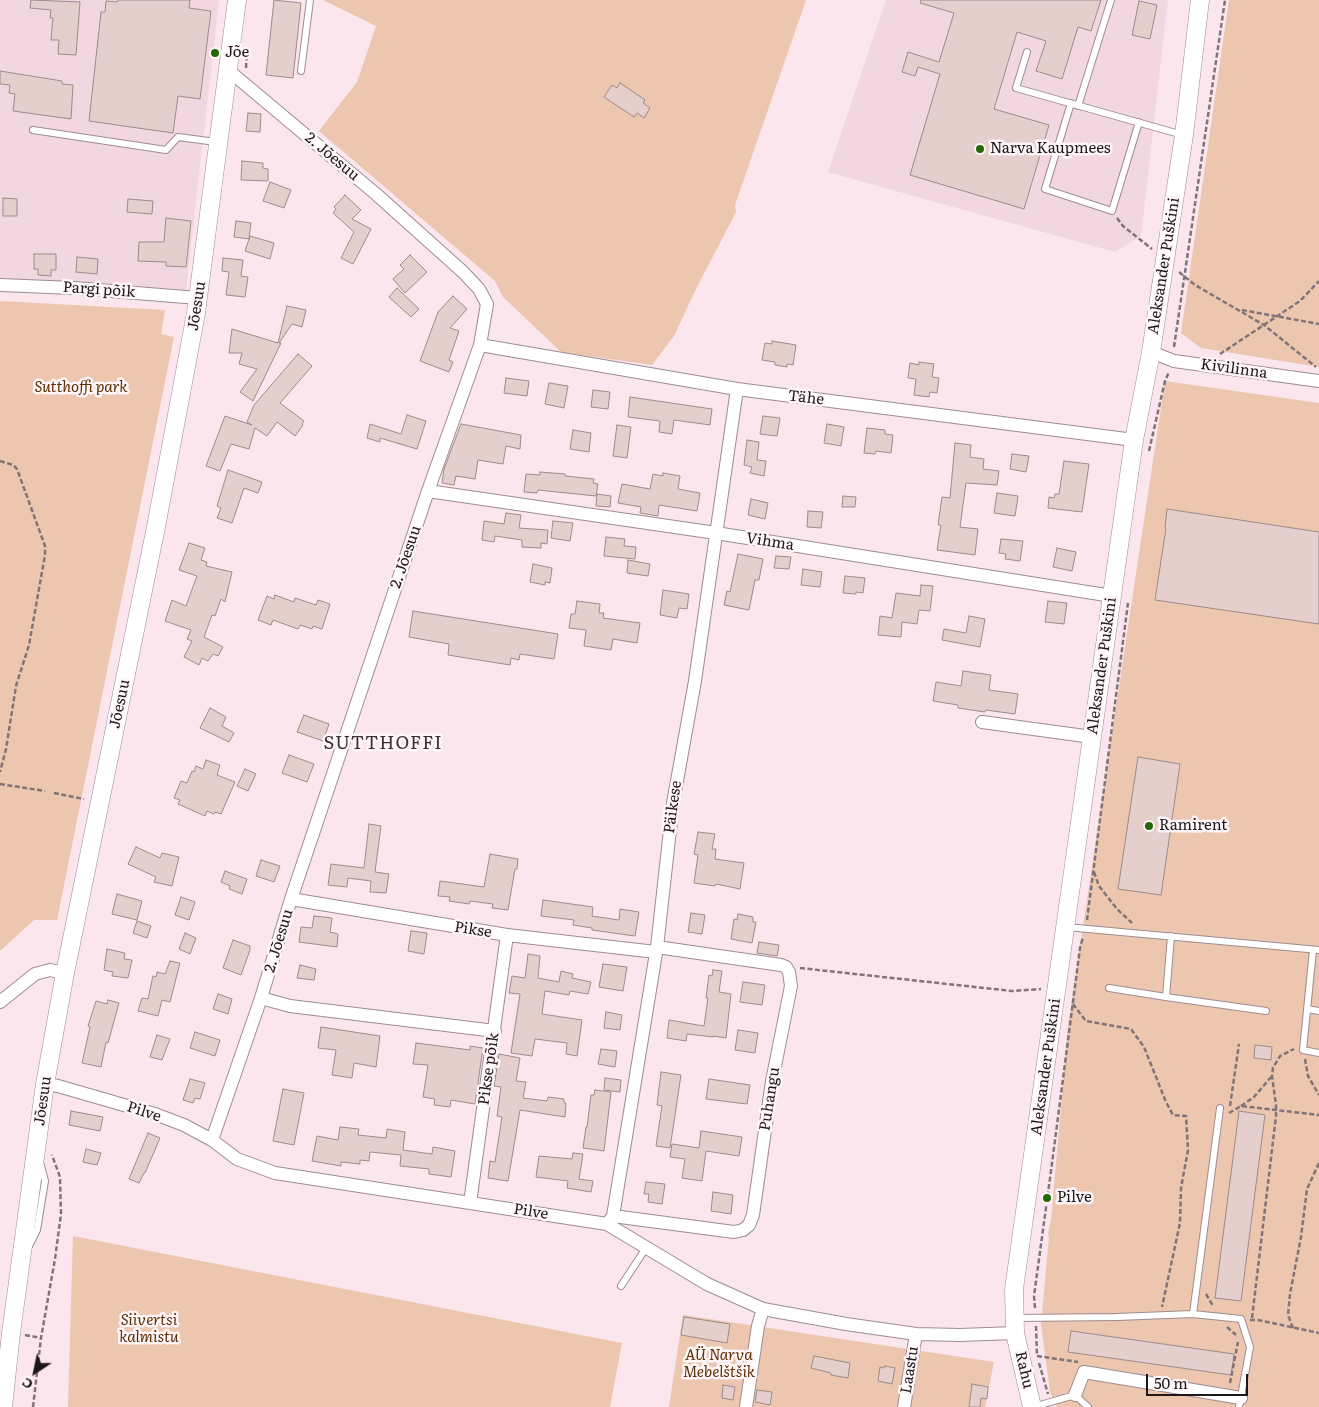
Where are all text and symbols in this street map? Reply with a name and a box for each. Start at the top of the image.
place label: Jõe [225,44,249,62]
marker: Jõe [209,47,221,59]
street label: 2. Jõesuu [301,129,363,185]
place label: Narva Kaupmees [990,140,1111,158]
marker: Narva Kaupmees [974,143,986,155]
street label: Aleksander Puškini [1144,196,1184,336]
street label: Pargi põik [62,278,136,302]
street label: Jõesuu [184,280,210,332]
street label: Kivilinna [1199,355,1269,383]
park label: Sutthoffi park [35,379,127,397]
street label: Tähe [787,387,825,409]
street label: 2. Jõesuu [387,523,425,591]
street label: Vihma [745,529,795,555]
street label: Aleksander Puškini [1083,596,1121,736]
street label: Jõesuu [106,678,134,730]
district label: SUTTHOFFI [322,733,444,755]
street label: Päikese [660,779,686,835]
place label: Ramirent [1159,817,1227,835]
marker: Ramirent [1143,820,1155,832]
street label: 2. Jõesuu [261,907,297,975]
street label: Pikse [453,918,493,942]
street label: Aleksander Puškini [1027,997,1065,1137]
street label: Pikse põik [475,1032,503,1106]
street label: Puhangu [756,1066,784,1132]
street label: Jõesuu [31,1075,55,1127]
street label: Pilve [125,1098,163,1126]
place label: Pilve [1057,1189,1092,1207]
marker: Pilve [1041,1192,1053,1204]
street label: Pilve [512,1200,550,1224]
park label: Siivertsi kalmistu [119,1312,179,1347]
street label: Laastu [897,1345,923,1395]
north arrow [10,1347,60,1397]
park label: AÜ Narva Mebelštšik [683,1347,755,1382]
street label: Rahu [1011,1350,1037,1390]
scale bar [1149,1364,1252,1396]
text: 50 m [1154,1371,1188,1394]
text: С [17,1373,36,1396]

